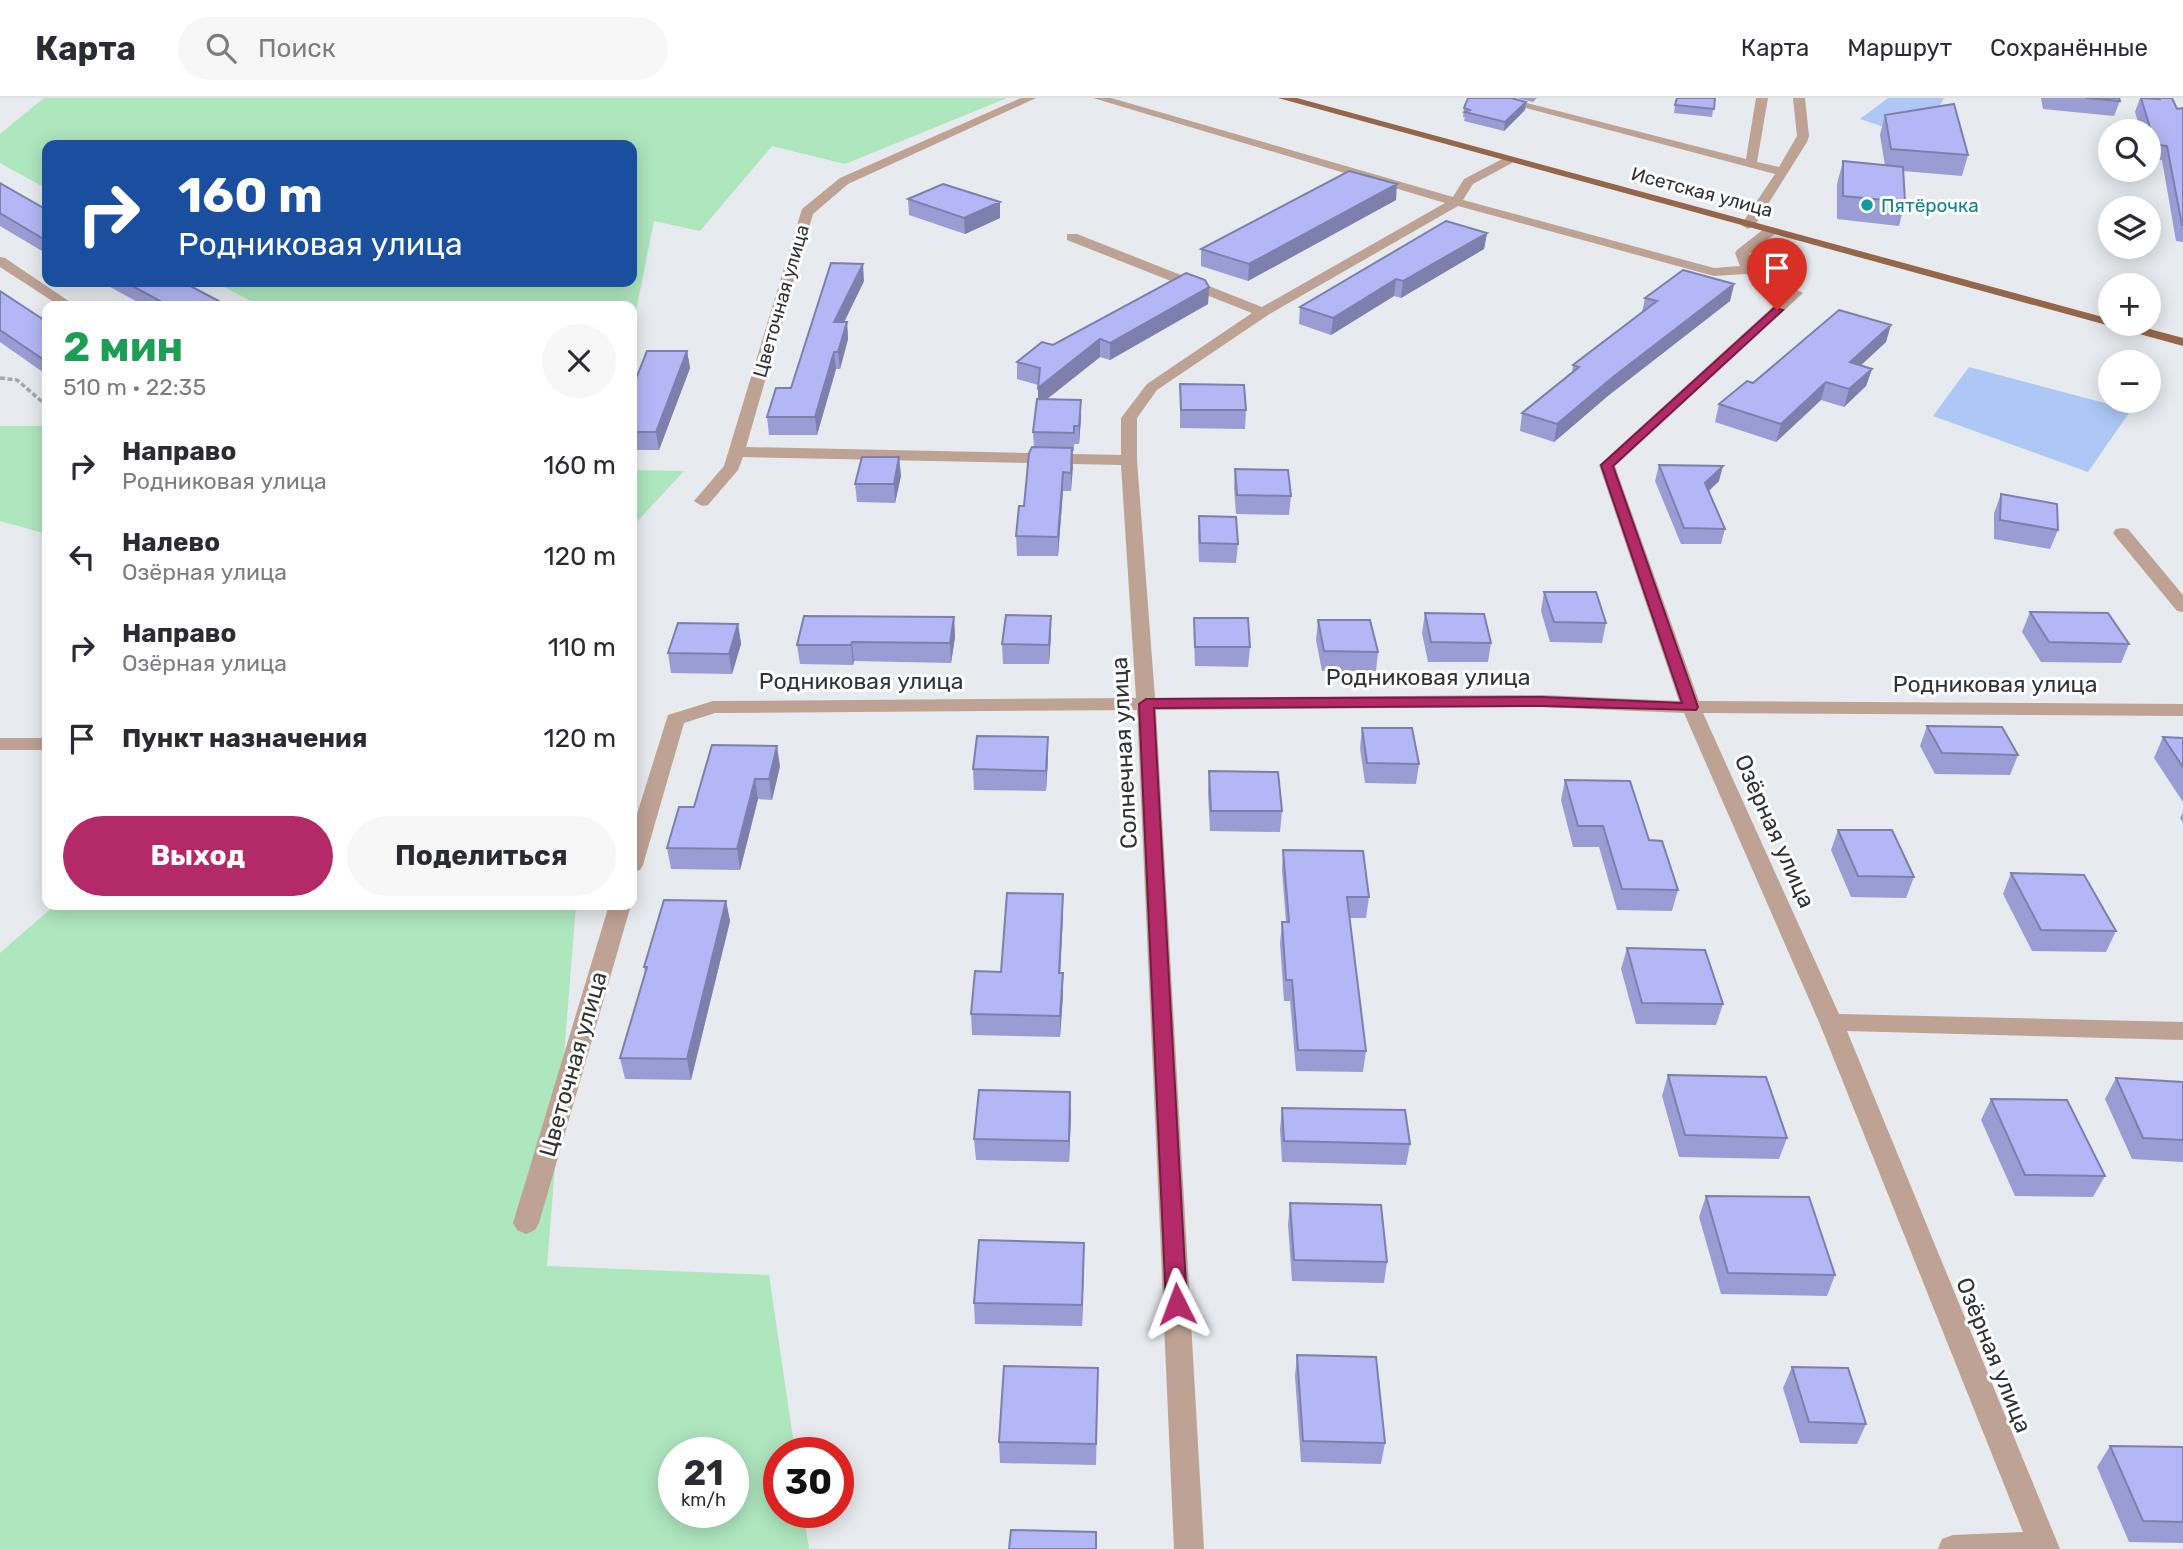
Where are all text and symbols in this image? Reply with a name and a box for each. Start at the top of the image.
search box [178,17,668,80]
text: Карта [35,29,136,68]
icon: search [202,29,240,67]
text: Поиск [258,33,336,64]
text: Карта [1741,34,1809,62]
text: Маршрут [1847,34,1952,62]
text: Сохранённые [1990,34,2148,62]
map controls [2098,119,2161,413]
button: search [2098,119,2161,182]
street label: Исетская улица [1629,162,1775,222]
text: 160 m [178,166,323,224]
icon: right [63,168,154,259]
place label: Пятёрочка [1881,194,1979,217]
button: layers [2098,196,2161,259]
marker: Пятёрочка [1859,197,1875,213]
street label: Цветочная улица [748,222,814,380]
text: Родниковая улица [178,225,463,263]
pin [1747,238,1807,310]
icon: arrive [1758,249,1796,287]
button: + [2098,273,2161,336]
text: 2 мин [63,322,183,372]
button: close [542,324,616,398]
button: − [2098,350,2161,413]
text: 510 m · 22:35 [63,373,206,401]
text: Направо [122,436,236,467]
icon: right [63,447,101,485]
text: 160 m [543,450,616,481]
text: Родниковая улица [122,467,327,495]
text: Налево [122,527,220,558]
icon: left [63,538,101,576]
text: 120 m [544,541,616,572]
text: Озёрная улица [122,558,287,586]
text: Направо [122,618,236,649]
icon: right [63,629,101,667]
text: 110 m [548,632,616,663]
text: Озёрная улица [122,649,287,677]
street label: Солнечная улица [1105,656,1143,850]
street label: Родниковая улица [1326,663,1530,691]
street label: Родниковая улица [759,667,963,695]
street label: Родниковая улица [1893,670,2097,698]
icon: arrive [63,720,101,758]
text: Пункт назначения [122,723,367,754]
text: 120 m [544,723,616,754]
street label: Озёрная улица [1729,750,1821,912]
button: Выход [63,816,333,896]
button: Поделиться [347,816,616,896]
street label: Цветочная улица [533,968,613,1160]
position arrow [1140,1267,1214,1341]
street label: Озёрная улица [1950,1273,2038,1437]
speed limit sign: 30 [763,1437,854,1528]
text: 21 [683,1452,724,1494]
text: km/h [681,1489,726,1511]

